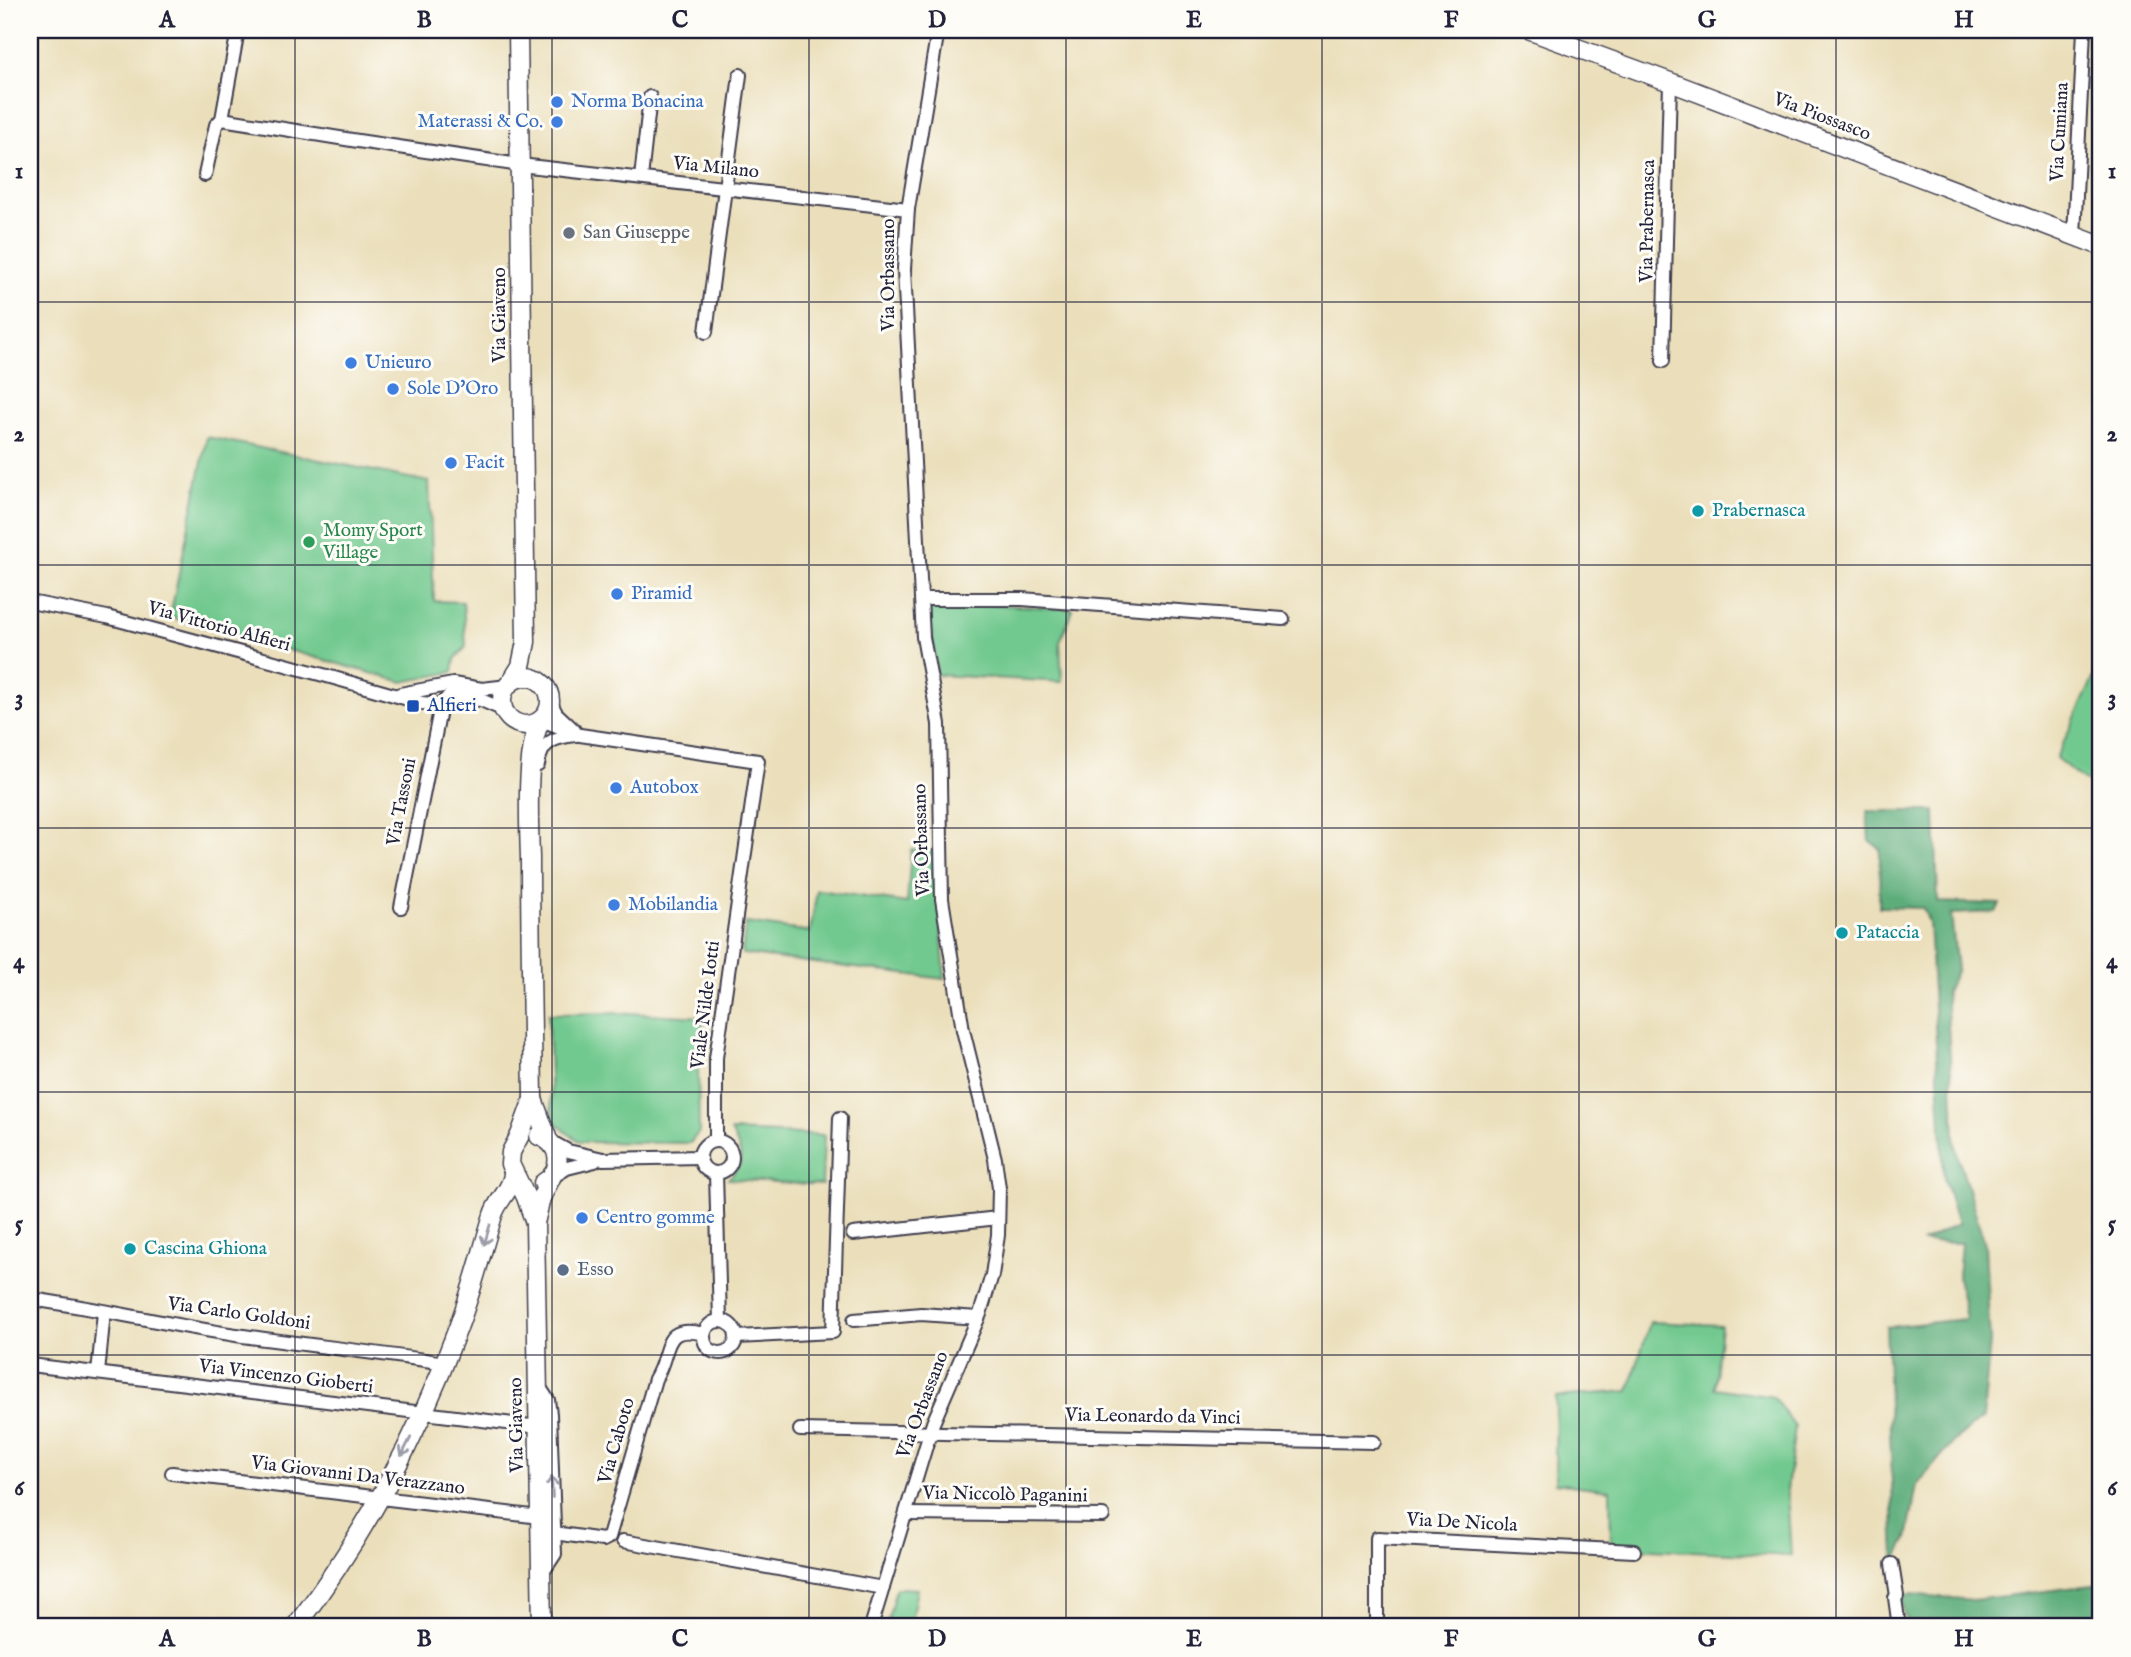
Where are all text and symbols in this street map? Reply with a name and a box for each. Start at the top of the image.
text: A [158,6,176,35]
text: B [416,6,432,35]
text: C [672,6,689,35]
text: D [928,6,946,35]
text: E [1186,6,1202,35]
text: F [1444,6,1459,35]
text: G [1698,6,1717,35]
text: H [1954,6,1974,35]
street label: Via Cumiana [2045,81,2075,183]
street label: Via Piossasco [1769,87,1874,147]
place label: Norma Bonacina [571,90,705,114]
marker: Norma Bonacina [549,94,565,110]
place label: Materassi & Co. [418,110,543,134]
marker: Materassi & Co. [549,114,565,130]
street label: Via Milano [671,151,760,184]
text: 1 [15,157,23,186]
text: 1 [2108,157,2116,186]
street label: Via Prabernasca [1635,158,1661,284]
street label: Via Orbassano [877,219,901,332]
place label: San Giuseppe [583,221,690,245]
marker: San Giuseppe [561,225,577,241]
street label: Via Giaveno [488,267,512,364]
place label: Unieuro [365,351,432,375]
marker: Unieuro [343,355,359,371]
place label: Sole D'Oro [407,377,498,401]
marker: Sole D'Oro [385,381,401,397]
text: 2 [14,420,25,449]
text: 2 [2107,420,2118,449]
place label: Facit [465,451,505,475]
marker: Facit [443,455,459,471]
place label: Prabernasca [1712,499,1806,523]
marker: Prabernasca [1690,503,1706,519]
place label: Momy Sport Village [322,519,423,565]
marker: Momy Sport Village [301,534,317,550]
place label: Piramid [631,582,693,606]
marker: Piramid [609,586,625,602]
street label: Via Vittorio Alfieri [144,596,293,658]
text: 3 [15,684,23,713]
text: 3 [2108,684,2116,713]
place label: Alfieri [426,694,477,718]
marker: Alfieri [405,698,421,714]
street label: Via Tassoni [382,756,422,849]
place label: Autobox [629,776,699,800]
marker: Autobox [608,780,624,796]
street label: Via Orbassano [908,783,936,898]
place label: Mobilandia [628,893,719,917]
marker: Mobilandia [606,897,622,913]
place label: Pataccia [1856,921,1920,945]
marker: Pataccia [1834,925,1850,941]
street label: Viale Nilde Iotti [686,939,726,1072]
text: 4 [13,947,25,976]
text: 4 [2106,947,2118,976]
place label: Centro gomme [596,1206,715,1230]
text: 5 [15,1210,24,1239]
marker: Centro gomme [574,1210,590,1226]
text: 5 [2108,1210,2117,1239]
one-way arrow [480,1223,493,1245]
place label: Cascina Ghiona [144,1237,268,1261]
marker: Cascina Ghiona [122,1241,138,1257]
place label: Esso [577,1258,614,1282]
marker: Esso [555,1262,571,1278]
street label: Via Carlo Goldoni [165,1292,312,1336]
street label: Via Orbassano [891,1348,954,1463]
street label: Via Vincenzo Gioberti [196,1354,375,1400]
street label: Via Giaveno [504,1377,530,1474]
street label: Via Caboto [593,1395,641,1488]
street label: Via Leonardo da Vinci [1064,1403,1241,1431]
one-way arrow [398,1436,412,1456]
street label: Via Giovanni Da Verazzano [249,1451,466,1501]
text: 6 [14,1474,25,1503]
text: 6 [2107,1474,2118,1503]
one-way arrow [546,1476,559,1499]
street label: Via Niccolò Paganini [921,1482,1088,1508]
street label: Via De Nicola [1405,1508,1519,1538]
text: A [158,1625,176,1654]
text: B [416,1625,432,1654]
text: C [672,1625,689,1654]
text: D [928,1625,946,1654]
text: E [1186,1625,1202,1654]
text: F [1444,1625,1459,1654]
text: G [1698,1625,1717,1654]
text: H [1954,1625,1974,1654]

